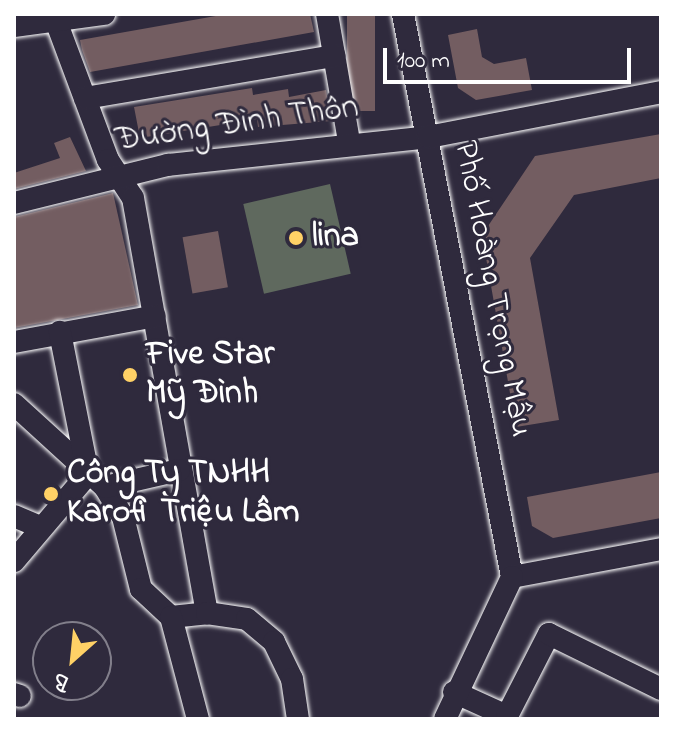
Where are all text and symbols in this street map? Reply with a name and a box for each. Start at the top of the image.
scale bar [387,32,635,82]
text: 100 m [397,44,450,79]
street label: Đường Đình Thôn [113,88,361,162]
street label: Phố Hoàng Trọng Mậu [443,138,541,440]
place label: lina [312,218,359,258]
marker: lina [287,229,305,247]
place label: Five Star Mỹ Đình [146,335,274,414]
marker: Five Star Mỹ Đình [121,366,139,384]
place label: Công Ty TNHH Karofi Triệu Lâm [67,454,299,534]
marker: Công Ty TNHH Karofi Triệu Lâm [42,485,60,503]
north arrow [32,621,112,701]
text: B [48,663,76,698]

